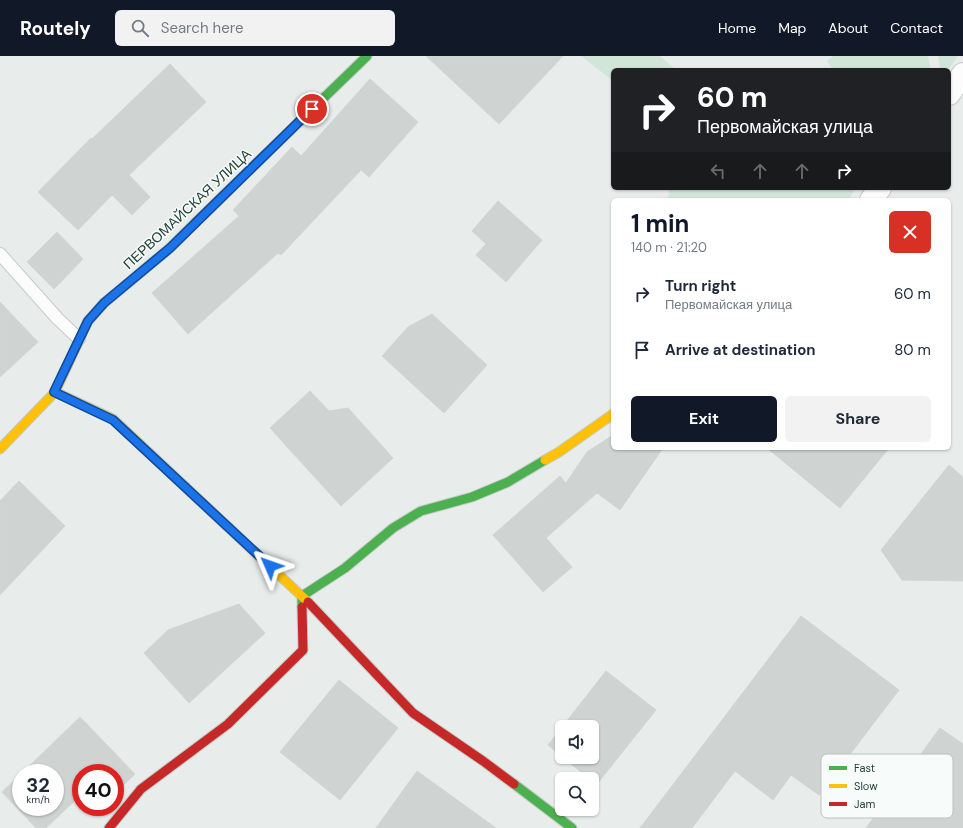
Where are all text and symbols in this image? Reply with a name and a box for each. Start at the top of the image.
search box [115,10,395,46]
text: Routely [20,16,91,41]
icon: search [129,17,151,39]
text: Search here [161,18,243,38]
text: Home [718,19,756,37]
text: Map [778,19,806,37]
text: About [828,19,868,37]
text: Contact [890,19,943,37]
text: 60 m [697,79,767,116]
icon: right [631,84,683,136]
pin [295,92,329,126]
icon: arrive [301,98,323,120]
text: Первомайская улица [697,115,873,139]
street label: ПЕРВОМАЙСКАЯ УЛИЦА [119,145,255,273]
icon: left [707,160,729,182]
icon: ahead [749,160,771,182]
icon: ahead [791,160,813,182]
icon: right [833,160,855,182]
text: 1 min [631,208,689,239]
button: close [889,211,931,253]
text: 140 m · 21:20 [631,239,707,256]
text: Turn right [665,276,736,296]
icon: right [631,283,653,305]
text: 60 m [894,284,931,304]
text: Первомайская улица [665,296,792,313]
icon: arrive [631,339,653,361]
text: Arrive at destination [665,340,816,360]
text: 80 m [894,340,931,360]
button: Exit [631,396,777,442]
button: Share [785,396,931,442]
position arrow [249,545,291,587]
map controls [555,720,599,816]
button: sound [555,720,599,764]
legend [821,754,953,818]
text: Fast [854,761,875,775]
speed limit sign: 40 [72,764,124,816]
text: 32 [26,772,50,798]
button: search [555,772,599,816]
text: Slow [854,779,878,793]
text: km/h [26,793,50,806]
text: Jam [854,797,875,811]

